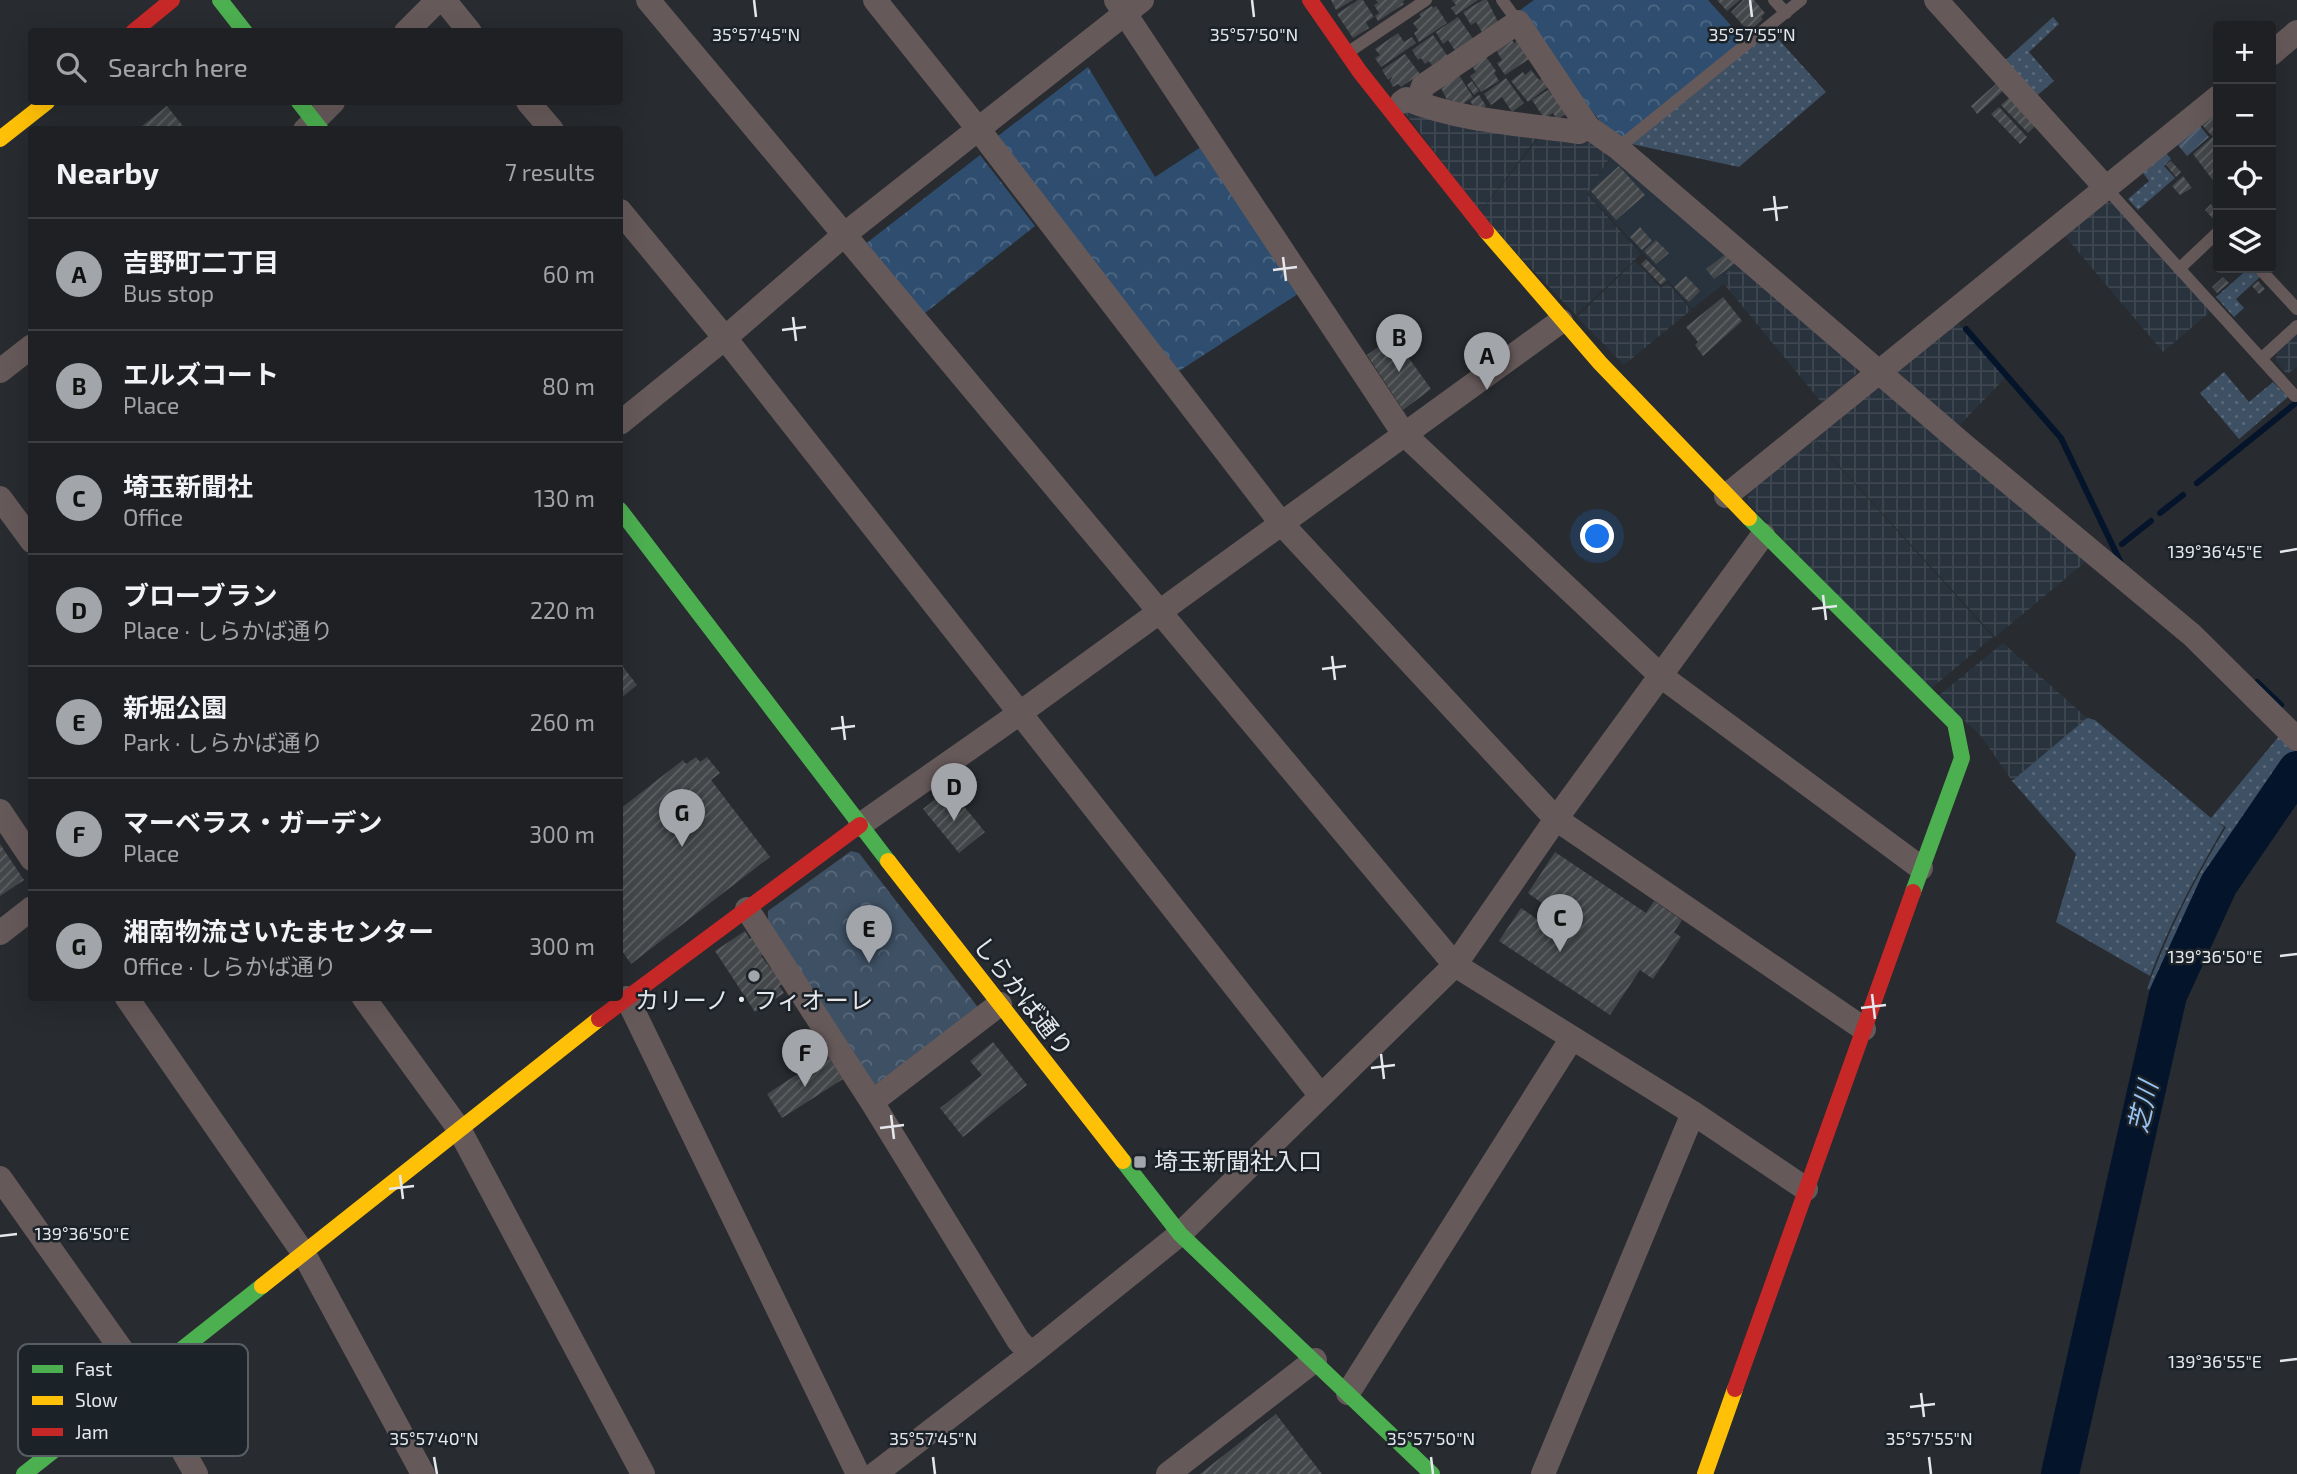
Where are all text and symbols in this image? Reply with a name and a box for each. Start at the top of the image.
map controls [2213,21,2276,273]
button: + [2213,21,2276,84]
text: 35°57'45"N [712,23,800,45]
text: 35°57'50"N [1210,23,1298,45]
text: 35°57'55"N [1708,23,1796,45]
search box [28,28,623,105]
icon: search [52,48,90,86]
text: Search here [108,51,248,82]
button: − [2213,84,2276,147]
button: locate [2213,147,2276,210]
text: Nearby [56,154,159,190]
text: 7 results [505,158,595,186]
button: layers [2213,210,2276,273]
text: 吉野町二丁目 [123,246,279,277]
text: A [71,260,87,288]
text: 60 m [543,260,595,288]
text: Bus stop [123,279,214,307]
pin: B [1376,314,1422,372]
pin: A [1464,332,1510,390]
text: エルズコート [123,358,279,389]
text: B [72,372,86,400]
text: 80 m [542,372,595,400]
text: Place [123,391,179,419]
text: 埼玉新聞社 [123,470,253,501]
text: C [72,484,86,512]
text: 130 m [534,484,595,512]
text: Office [123,503,183,531]
your location [1580,519,1614,553]
text: 139°36'45"E [2168,540,2262,562]
text: ブローブラン [123,579,277,610]
text: D [71,596,87,624]
text: 220 m [530,596,595,624]
text: Place · しらかば通り [123,616,333,644]
text: 新堀公園 [123,691,227,722]
text: E [72,708,86,736]
text: 260 m [530,708,595,736]
text: Park · しらかば通り [123,728,324,756]
pin: D [931,763,977,821]
pin: G [659,789,705,847]
text: マーベラス・ガーデン [123,806,382,837]
text: F [73,820,85,848]
text: 300 m [529,820,595,848]
text: Place [123,839,179,867]
pin: C [1537,894,1583,952]
pin: E [846,905,892,963]
text: 湘南物流さいたまセンター [123,915,434,946]
street label: しらかば通り [968,930,1080,1062]
text: G [72,932,86,960]
text: 300 m [529,932,595,960]
text: 139°36'50"E [2167,945,2263,967]
text: Office · しらかば通り [123,952,337,980]
marker: カリーノ・フィオーレ [746,968,762,984]
place label: カリーノ・フィオーレ [635,985,873,1014]
pin: F [782,1029,828,1087]
water label: 芝川 [2121,1075,2163,1135]
place label: 埼玉新聞社入口 [1154,1146,1322,1175]
marker: 埼玉新聞社入口 [1132,1154,1148,1170]
text: 139°36'50"E [34,1222,130,1244]
legend [18,1344,248,1456]
text: 139°36'55"E [2168,1350,2262,1372]
text: Fast [75,1357,112,1380]
text: Slow [75,1388,118,1411]
text: Jam [75,1420,109,1443]
text: 35°57'40"N [389,1427,479,1449]
text: 35°57'45"N [889,1427,977,1449]
text: 35°57'50"N [1387,1427,1475,1449]
text: 35°57'55"N [1885,1427,1973,1449]

